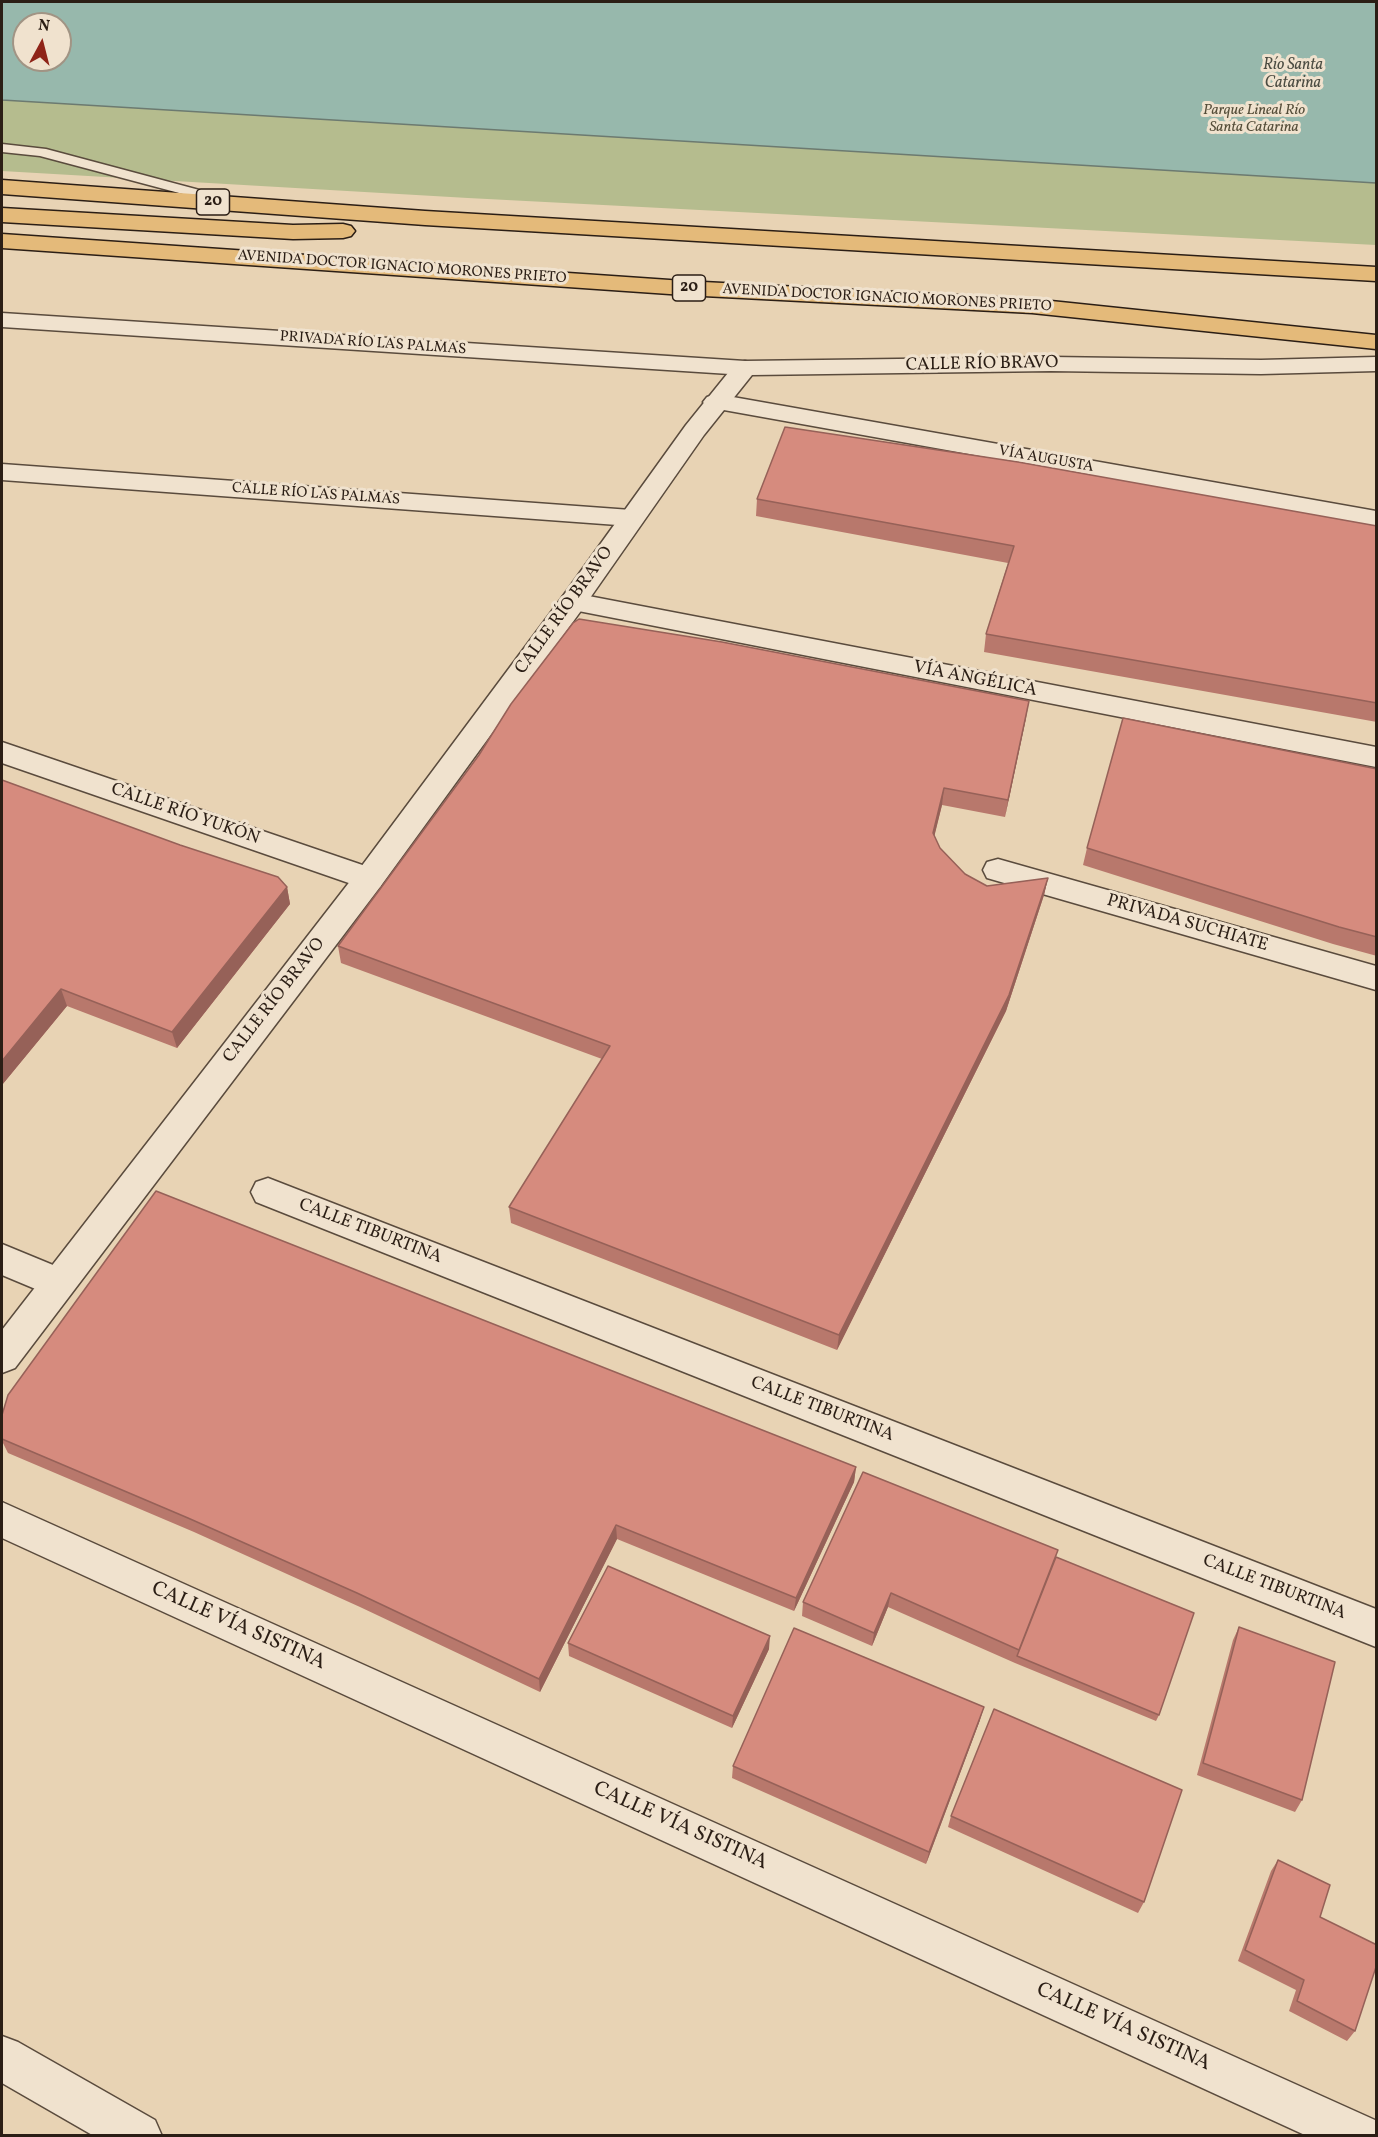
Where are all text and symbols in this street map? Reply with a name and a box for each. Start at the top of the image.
north arrow [12,12,72,72]
text: N [37,14,51,38]
water label: Río Santa Catarina [1263,56,1323,94]
park label: Parque Lineal Río Santa Catarina [1203,102,1305,137]
road number: 20 [196,189,230,215]
street label: AVENIDA DOCTOR IGNACIO MORONES PRIETO [237,248,567,288]
road number: 20 [672,275,706,301]
street label: AVENIDA DOCTOR IGNACIO MORONES PRIETO [722,281,1052,317]
street label: PRIVADA RÍO LAS PALMAS [279,329,467,359]
street label: CALLE RÍO BRAVO [905,353,1059,377]
street label: VÍA AUGUSTA [997,443,1095,477]
street label: CALLE RÍO LAS PALMAS [231,480,401,510]
street label: CALLE RÍO BRAVO [511,543,619,679]
street label: VÍA ANGÉLICA [911,657,1039,703]
street label: CALLE RÍO YUKÓN [108,779,262,851]
street label: PRIVADA SUCHIATE [1104,891,1270,957]
street label: CALLE RÍO BRAVO [219,934,331,1068]
street label: CALLE TIBURTINA [295,1195,445,1269]
street label: CALLE TIBURTINA [747,1373,897,1447]
street label: CALLE TIBURTINA [1199,1551,1349,1625]
street label: CALLE VÍA SISTINA [147,1577,329,1677]
street label: CALLE VÍA SISTINA [589,1777,771,1877]
street label: CALLE VÍA SISTINA [1032,1978,1214,2078]

